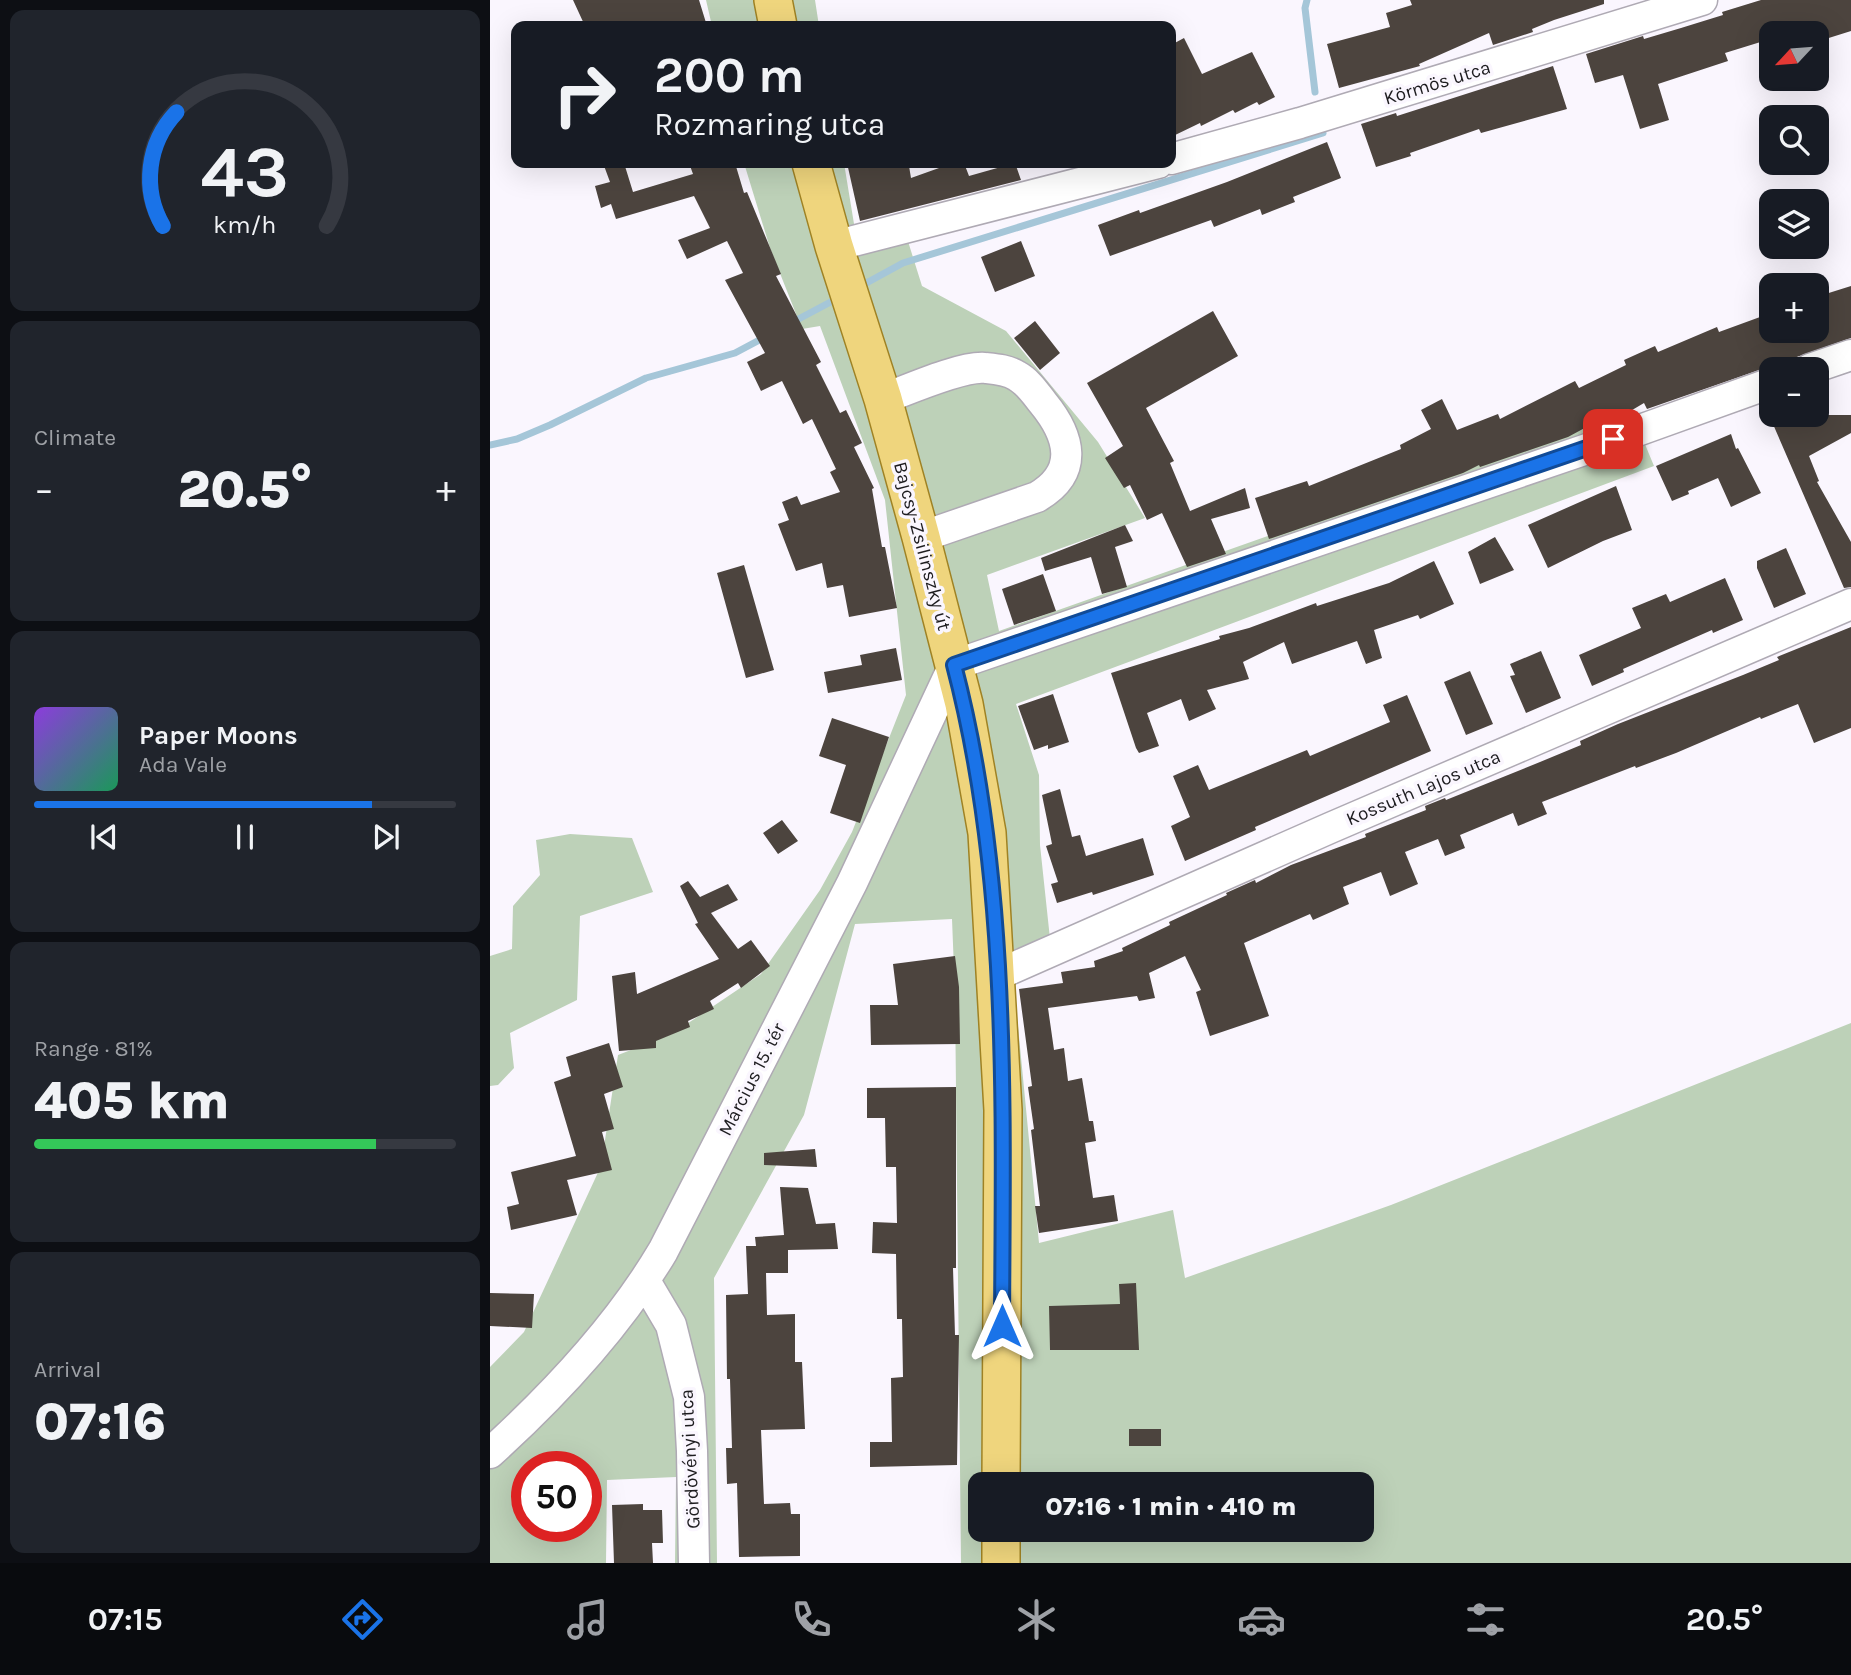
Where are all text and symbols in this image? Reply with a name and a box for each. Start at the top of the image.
north arrow [1759,21,1829,91]
map controls [1759,21,1829,427]
text: 200 m [654,47,805,104]
icon: right [539,49,630,140]
street label: Körmös utca [1381,56,1493,110]
button: search [1759,105,1829,175]
text: Rozmaring utca [654,106,885,143]
text: 43 [201,130,289,215]
button: layers [1759,189,1829,259]
text: km/h [213,210,277,239]
button: + [1759,273,1829,343]
button: − [1759,357,1829,427]
pin [1583,409,1643,469]
icon: arrive [1594,420,1632,458]
text: Climate [34,424,116,451]
text: 20.5° [177,459,313,520]
street label: Bajcsy-Zsilinszky út [889,459,955,633]
text: − [34,467,54,512]
text: + [436,467,456,512]
text: Paper Moons [139,720,298,751]
street label: Kossuth Lajos utca [1343,745,1504,830]
text: Ada Vale [139,751,227,778]
icon: previous [85,818,123,856]
icon: pause [226,818,264,856]
icon: next [367,818,405,856]
street label: Március 15. tér [714,1019,790,1140]
text: Range · 81% [34,1035,153,1062]
text: 405 km [34,1070,230,1131]
position arrow [965,1289,1039,1363]
text: Arrival [34,1356,101,1383]
street label: Gördövényi utca [675,1389,705,1529]
text: 07:16 [34,1391,166,1452]
speed limit sign: 50 [511,1451,602,1542]
text: 07:16 · 1 min · 410 m [1045,1491,1297,1522]
icon: directions [338,1595,387,1644]
icon: music [563,1595,612,1644]
icon: phone [787,1595,836,1644]
icon: climate [1012,1595,1061,1644]
icon: car [1237,1595,1286,1644]
icon: filters [1461,1595,1510,1644]
text: 07:15 [88,1601,163,1638]
text: 20.5° [1686,1601,1763,1638]

